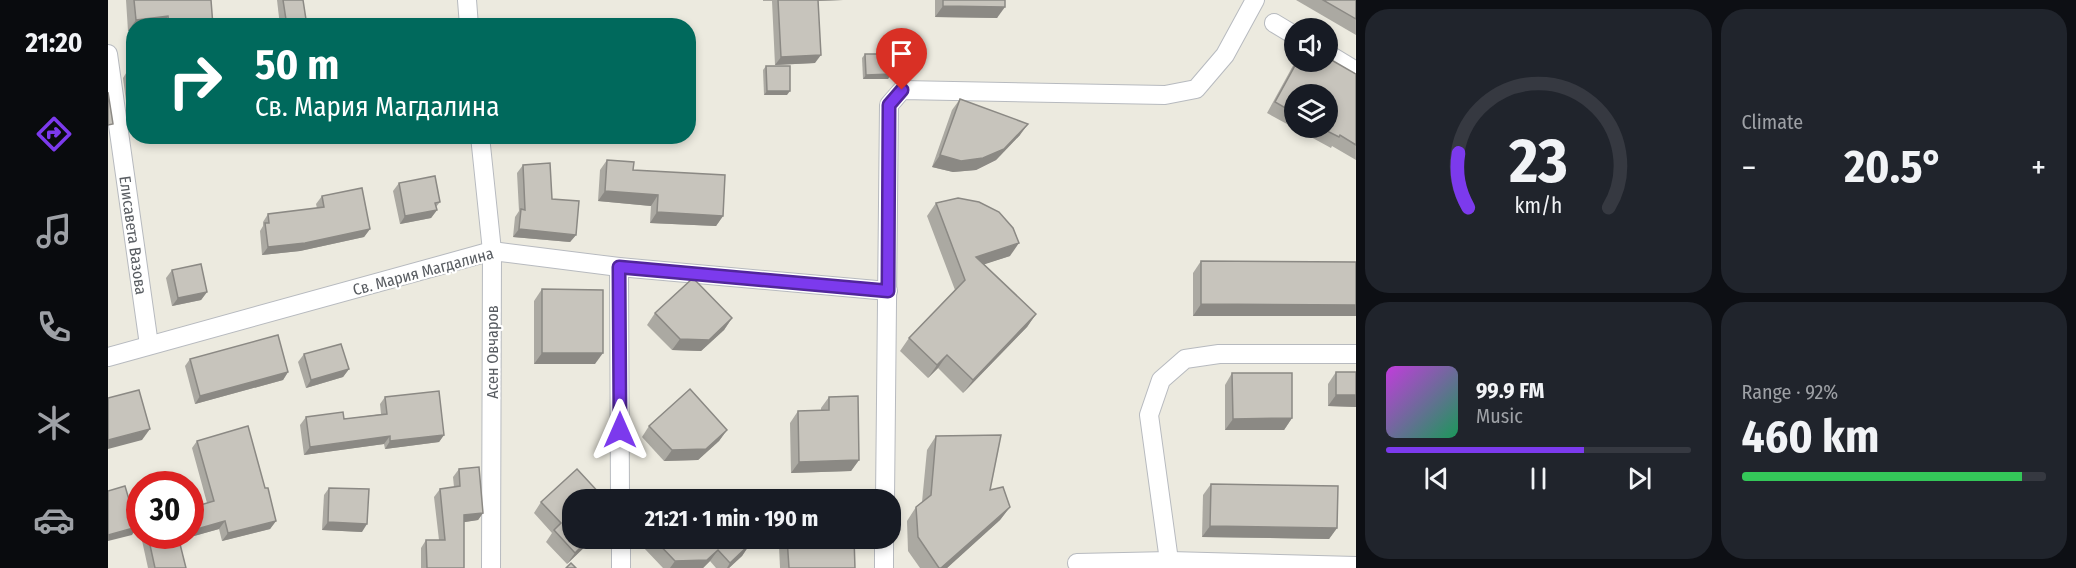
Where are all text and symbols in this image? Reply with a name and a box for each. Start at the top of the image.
map controls [1284,18,1338,138]
button: sound [1284,18,1338,72]
text: 21:20 [26,27,82,59]
pin [876,28,927,90]
icon: arrive [885,37,918,70]
text: 50 m [255,40,339,90]
icon: right [156,42,234,120]
button: layers [1284,84,1338,138]
text: Св. Мария Магдалина [255,91,499,123]
text: Climate [1742,110,1803,134]
icon: directions [33,113,75,155]
text: 23 [1508,124,1567,199]
text: 20.5° [1844,140,1943,194]
text: − [1742,148,1756,188]
text: + [2031,148,2046,188]
street label: Елисавета Вазова [115,175,151,296]
text: km/h [1514,193,1562,219]
icon: music [33,210,75,252]
street label: Св. Мария Магдалина [351,244,496,299]
street label: Асен Овчаров [483,305,502,399]
icon: phone [33,306,75,348]
text: 99.9 FM [1476,377,1544,404]
text: Range · 92% [1742,380,1838,404]
position arrow [588,398,652,462]
icon: climate [33,402,75,444]
text: Music [1476,404,1523,428]
text: 460 km [1742,410,1879,464]
icon: previous [1420,462,1453,495]
icon: pause [1522,462,1555,495]
icon: next [1623,462,1656,495]
speed limit sign: 30 [126,471,204,549]
icon: car [33,499,75,541]
text: 21:21 · 1 min · 190 m [645,505,818,532]

